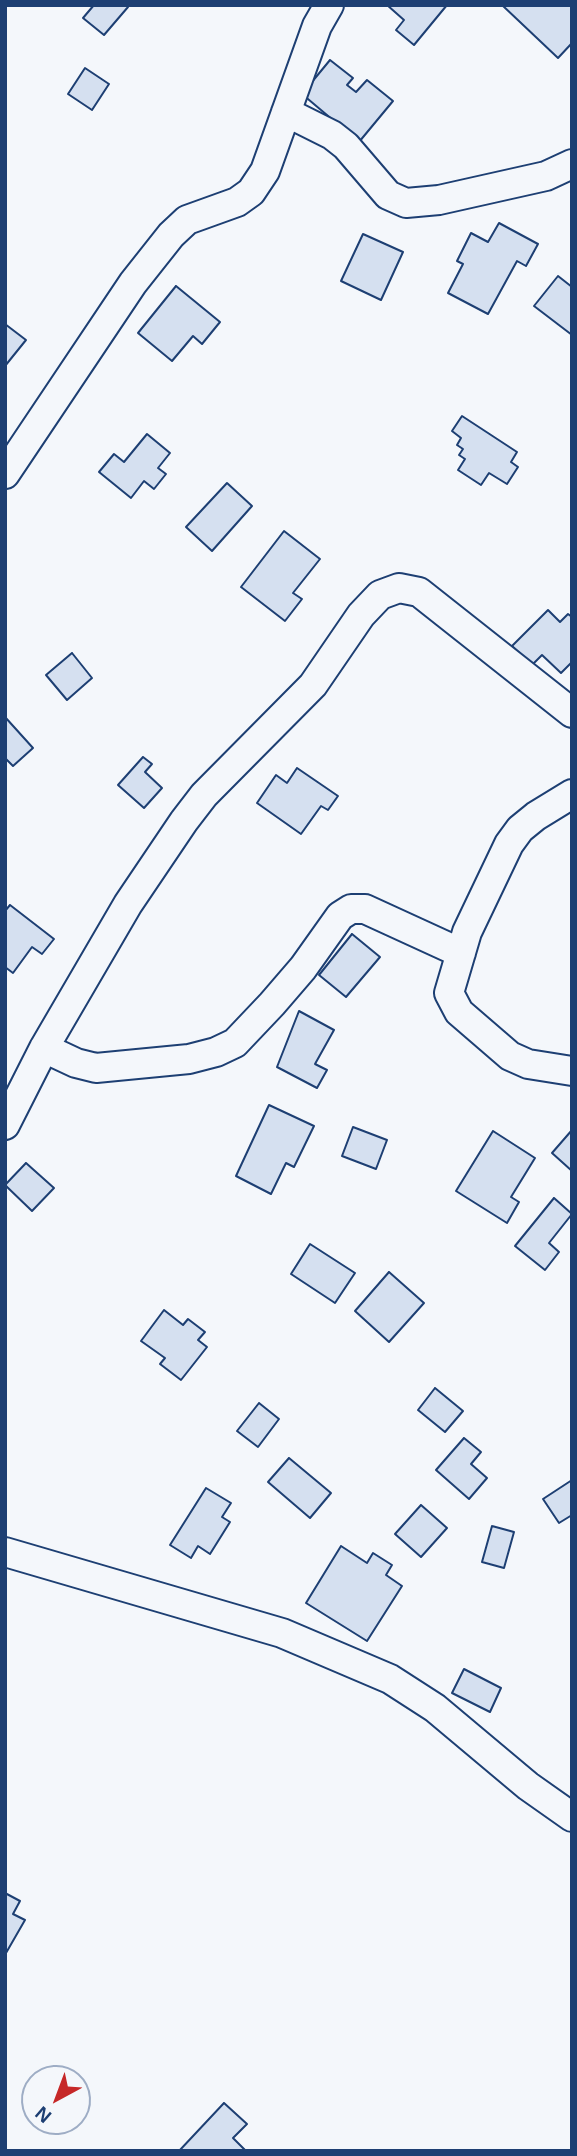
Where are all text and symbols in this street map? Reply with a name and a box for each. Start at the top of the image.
north arrow [21,2065,91,2135]
text: N [31,2102,55,2127]

